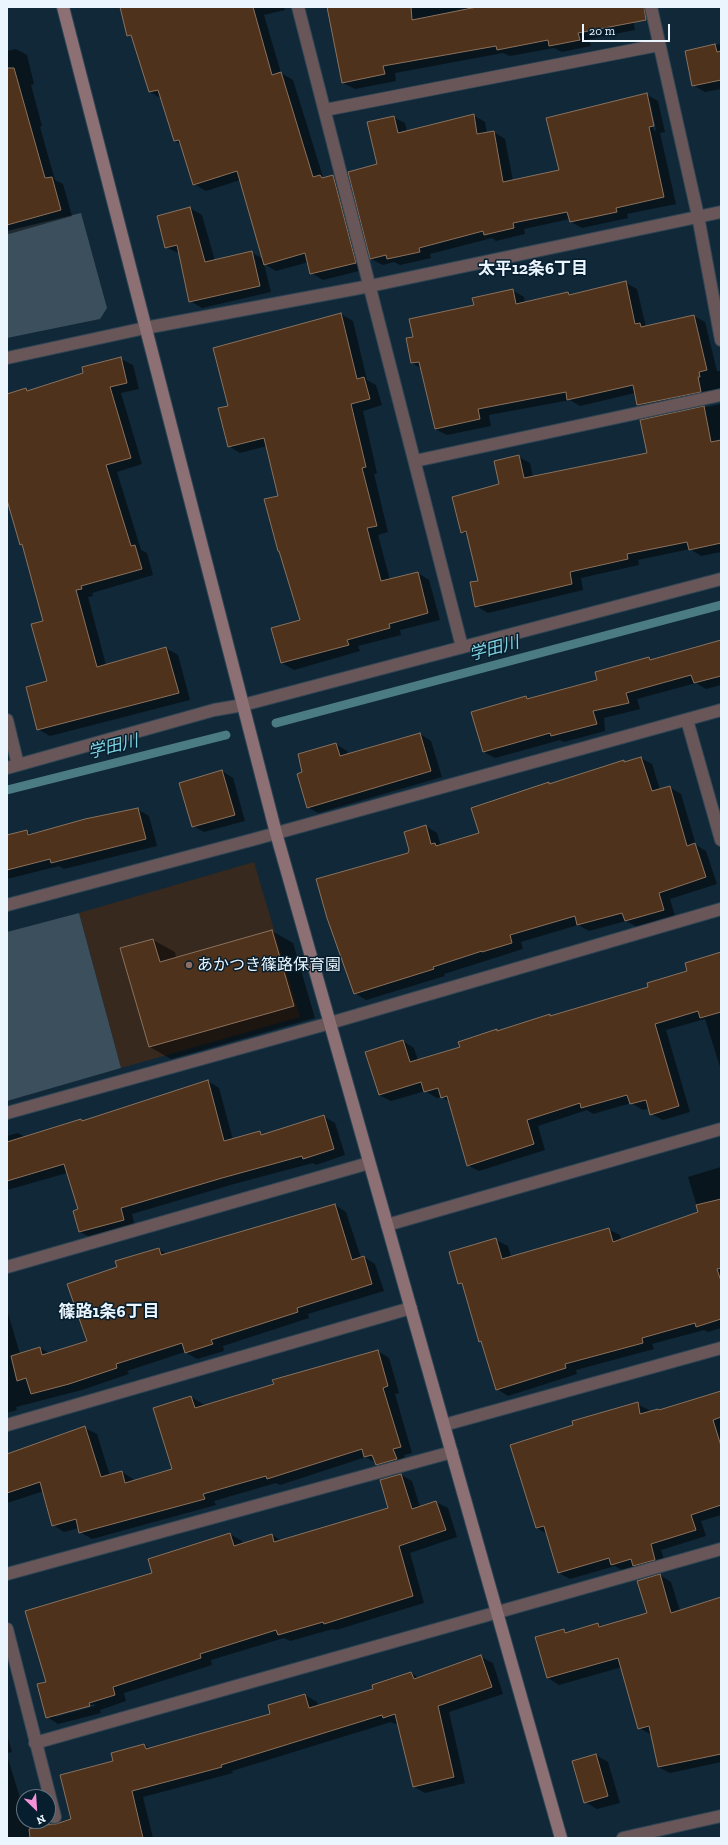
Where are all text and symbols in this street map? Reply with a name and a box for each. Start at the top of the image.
scale bar [584,16,672,42]
text: 20 m [589,24,615,38]
district label: 太平12条6丁目 [478,259,588,279]
water label: 学田川 [467,633,521,665]
water label: 学田川 [86,731,140,763]
place label: あかつき篠路保育園 [197,955,341,975]
marker: あかつき篠路保育園 [184,960,194,970]
district label: 篠路1条6丁目 [59,1302,159,1322]
north arrow [16,1789,56,1829]
text: N [34,1812,47,1827]

